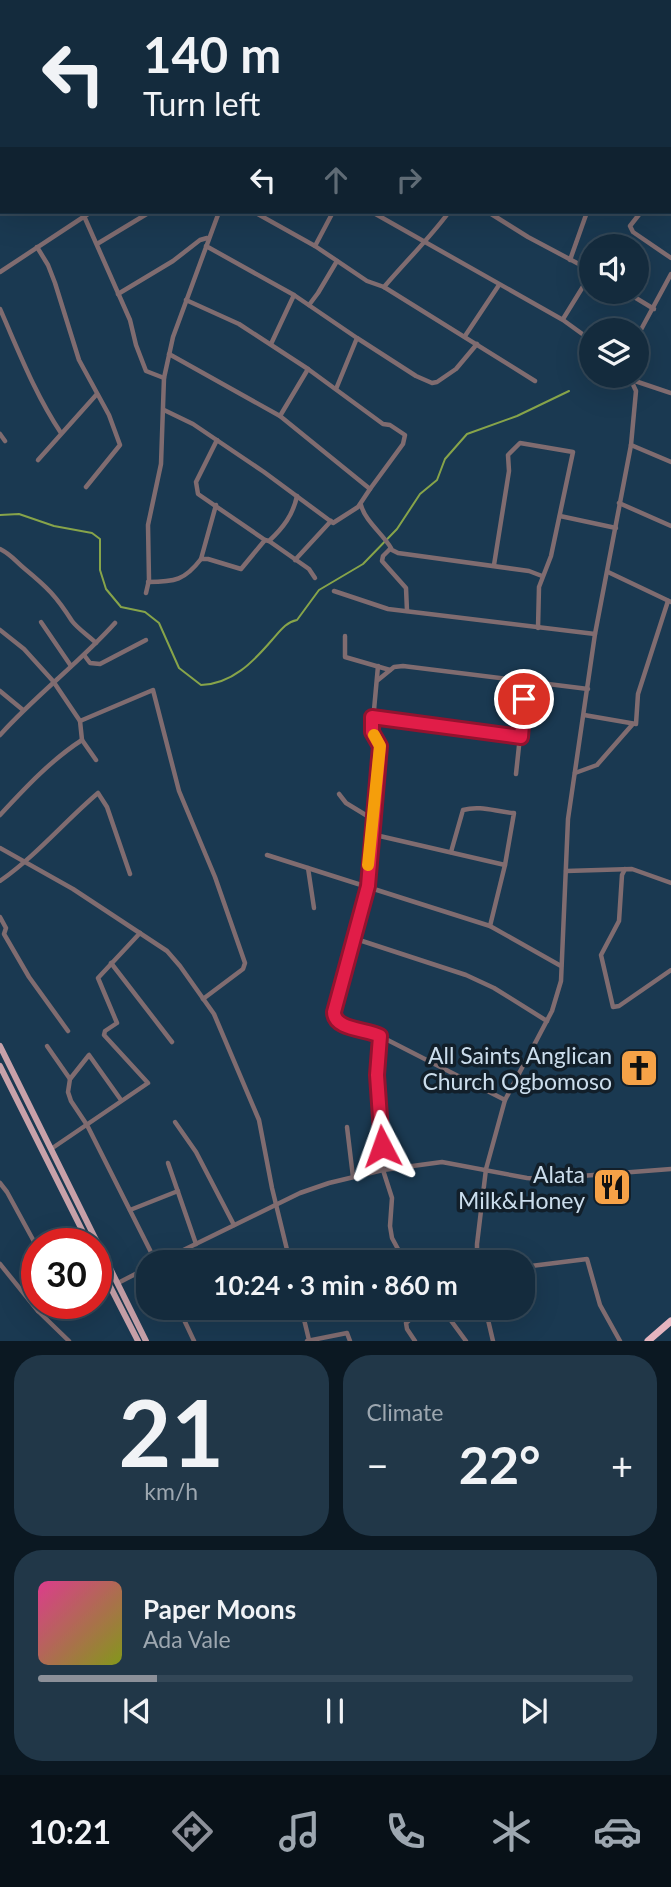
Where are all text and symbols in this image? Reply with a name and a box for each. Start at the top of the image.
text: 140 m [143,25,281,83]
icon: left [28,28,119,119]
text: Turn left [143,84,260,123]
icon: left [244,161,282,199]
icon: ahead [317,161,355,199]
icon: right [390,161,428,199]
map controls [579,234,649,388]
button: sound [579,234,649,304]
button: layers [579,318,649,388]
pin [494,669,554,729]
icon: arrive [505,680,543,718]
place label: All Saints Anglican Church Ogbomoso [422,1041,612,1095]
church icon: All Saints Anglican Church Ogbomoso [618,1047,660,1089]
position arrow [345,1109,419,1183]
place label: Alata Milk&Honey [458,1160,585,1214]
restaurant icon: Alata Milk&Honey [591,1166,633,1208]
speed limit sign: 30 [21,1228,112,1319]
text: 10:24 · 3 min · 860 m [213,1269,458,1301]
text: 21 [118,1377,224,1486]
text: Climate [367,1398,443,1426]
text: 22° [459,1433,541,1495]
text: − [367,1442,389,1488]
text: + [611,1442,633,1488]
text: km/h [144,1477,198,1505]
text: Paper Moons [143,1593,296,1625]
text: Ada Vale [143,1625,231,1653]
icon: previous [118,1692,156,1730]
icon: pause [316,1692,354,1730]
icon: next [515,1692,553,1730]
icon: directions [168,1807,217,1856]
icon: music [275,1807,324,1856]
icon: phone [381,1807,430,1856]
icon: climate [487,1807,536,1856]
icon: car [593,1807,642,1856]
text: 10:21 [29,1812,111,1851]

